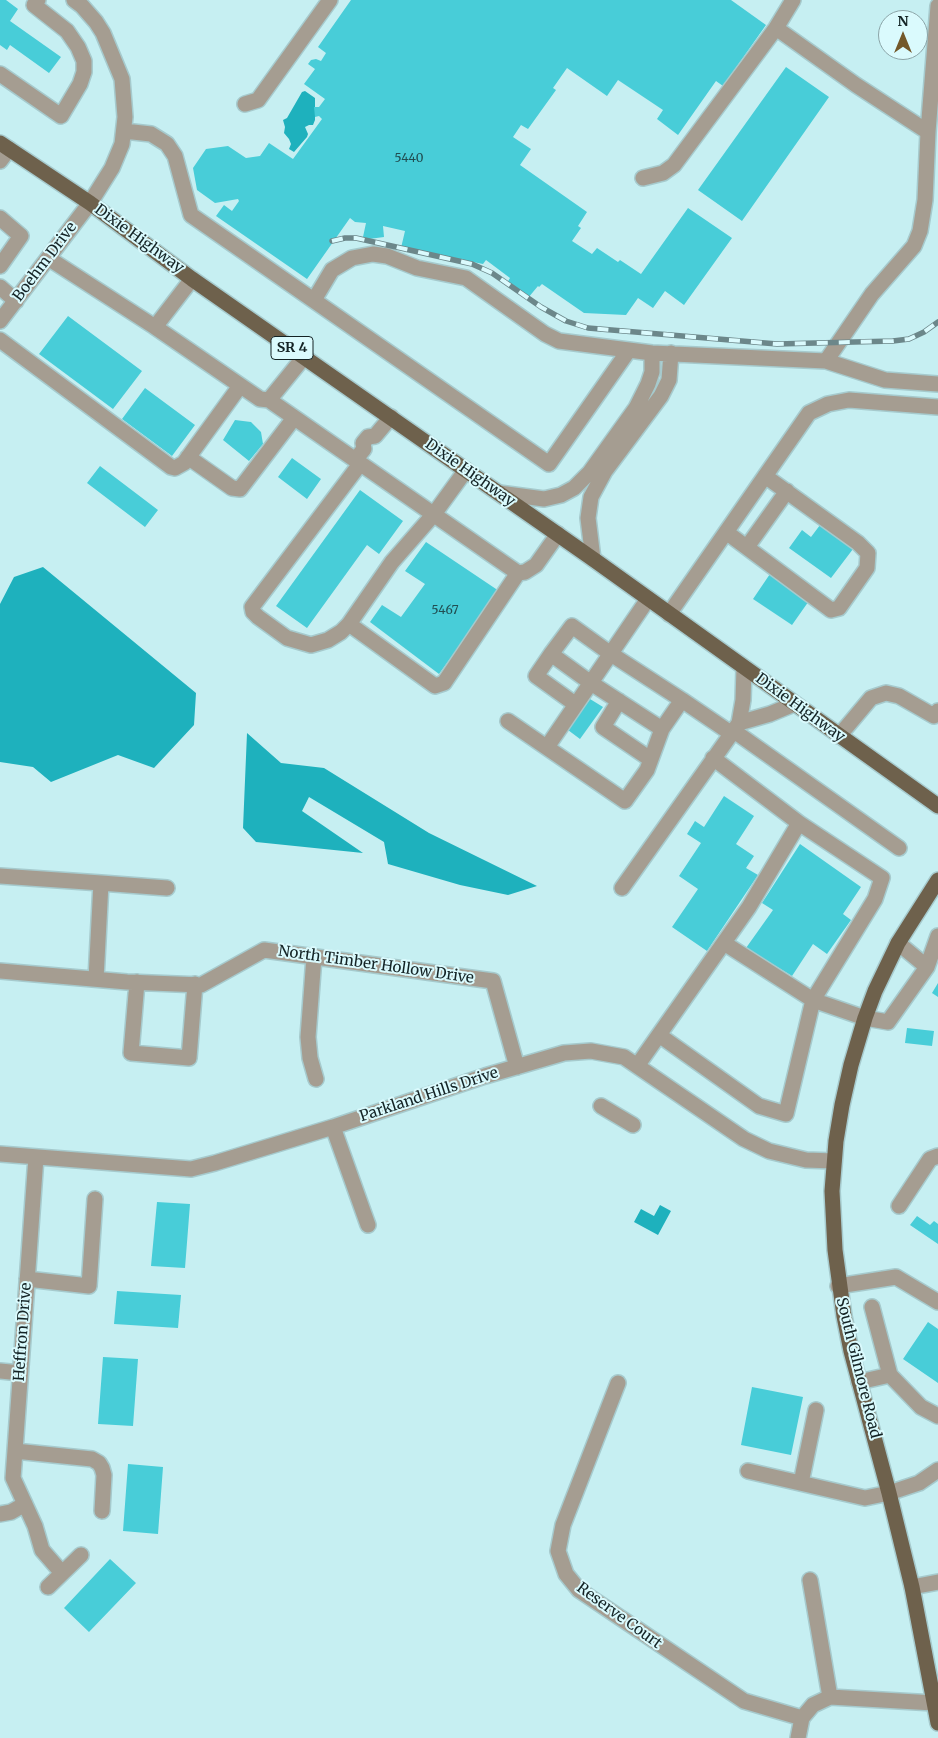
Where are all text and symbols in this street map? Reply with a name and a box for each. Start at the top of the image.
north arrow [878,10,928,60]
text: N [897,12,909,30]
house number: 5440 [394,152,424,166]
street label: Dixie Highway [91,201,187,277]
street label: Boehm Drive [9,219,81,305]
road number: SR 4 [271,336,313,359]
street label: Dixie Highway [422,435,518,511]
house number: 5467 [431,604,459,618]
street label: Dixie Highway [752,670,848,746]
street label: North Timber Hollow Drive [277,942,475,988]
street label: Parkland Hills Drive [357,1064,501,1126]
street label: Heffron Drive [11,1282,35,1382]
street label: South Gilmore Road [832,1296,884,1440]
street label: Reserve Court [573,1579,665,1653]

